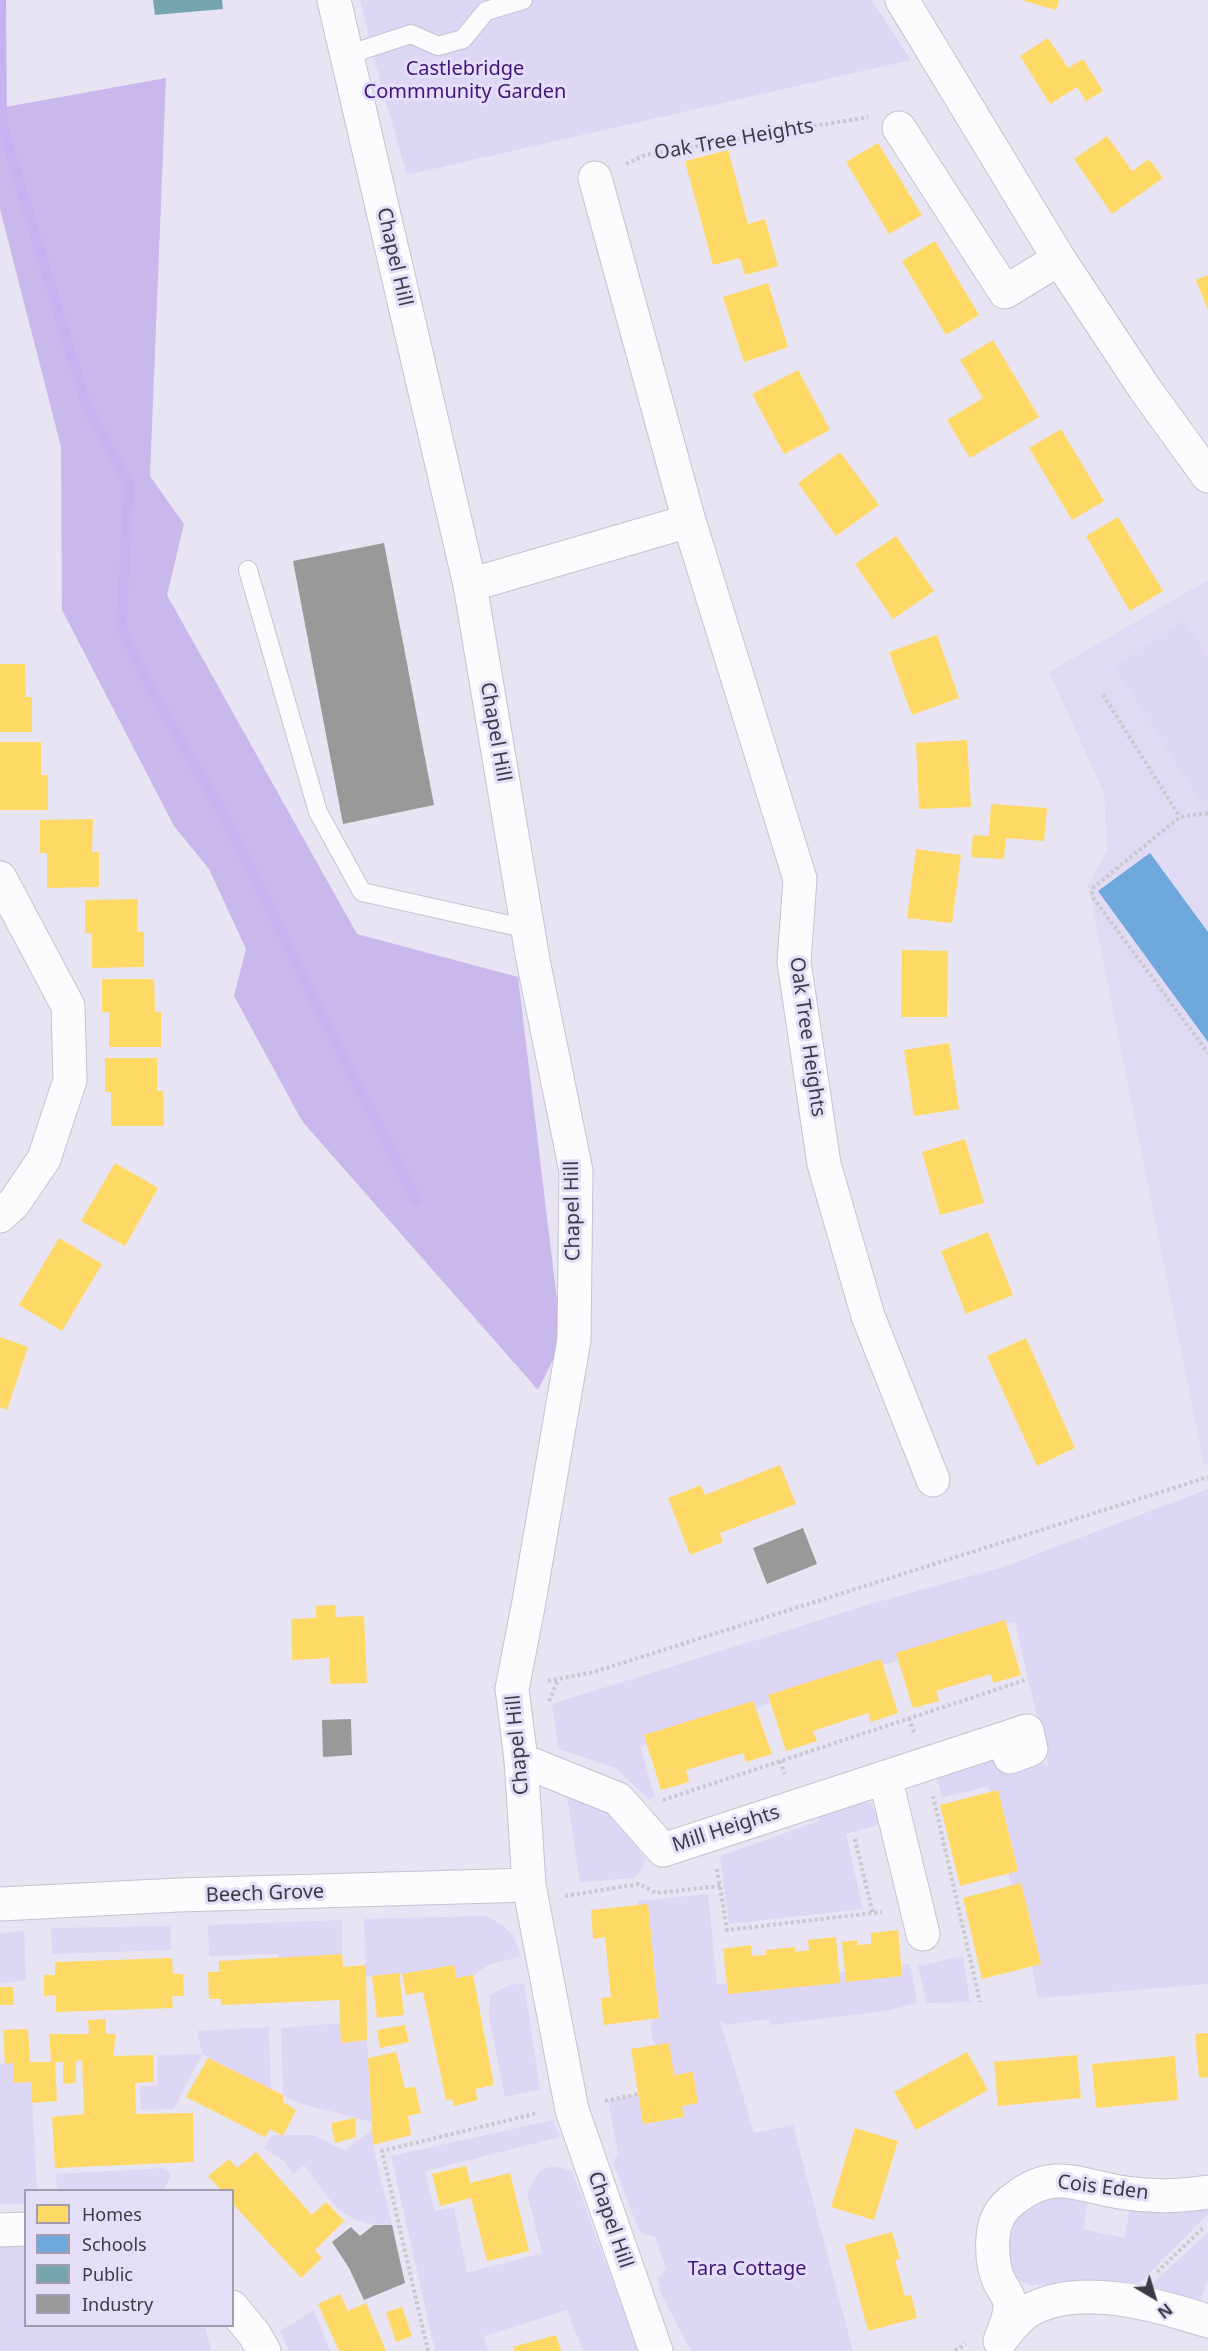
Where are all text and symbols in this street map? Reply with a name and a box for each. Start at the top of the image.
park label: Castlebridge Commmunity Garden [364,57,566,104]
street label: Oak Tree Heights [653,114,815,166]
street label: Chapel Hill [371,205,417,309]
street label: Chapel Hill [474,680,516,784]
street label: Oak Tree Heights [784,956,830,1118]
street label: Chapel Hill [560,1161,586,1261]
street label: Chapel Hill [502,1694,534,1796]
street label: Mill Heights [669,1800,783,1858]
street label: Beech Grove [205,1880,325,1908]
street label: Chapel Hill [582,2169,638,2271]
street label: Cois Eden [1056,2170,1150,2206]
legend [24,2189,234,2327]
text: Homes [82,2202,142,2226]
text: Schools [82,2232,147,2256]
park label: Tara Cottage [688,2257,806,2281]
text: Public [82,2262,133,2286]
north arrow [1124,2267,1184,2327]
text: Industry [82,2292,153,2316]
text: N [1153,2299,1177,2324]

